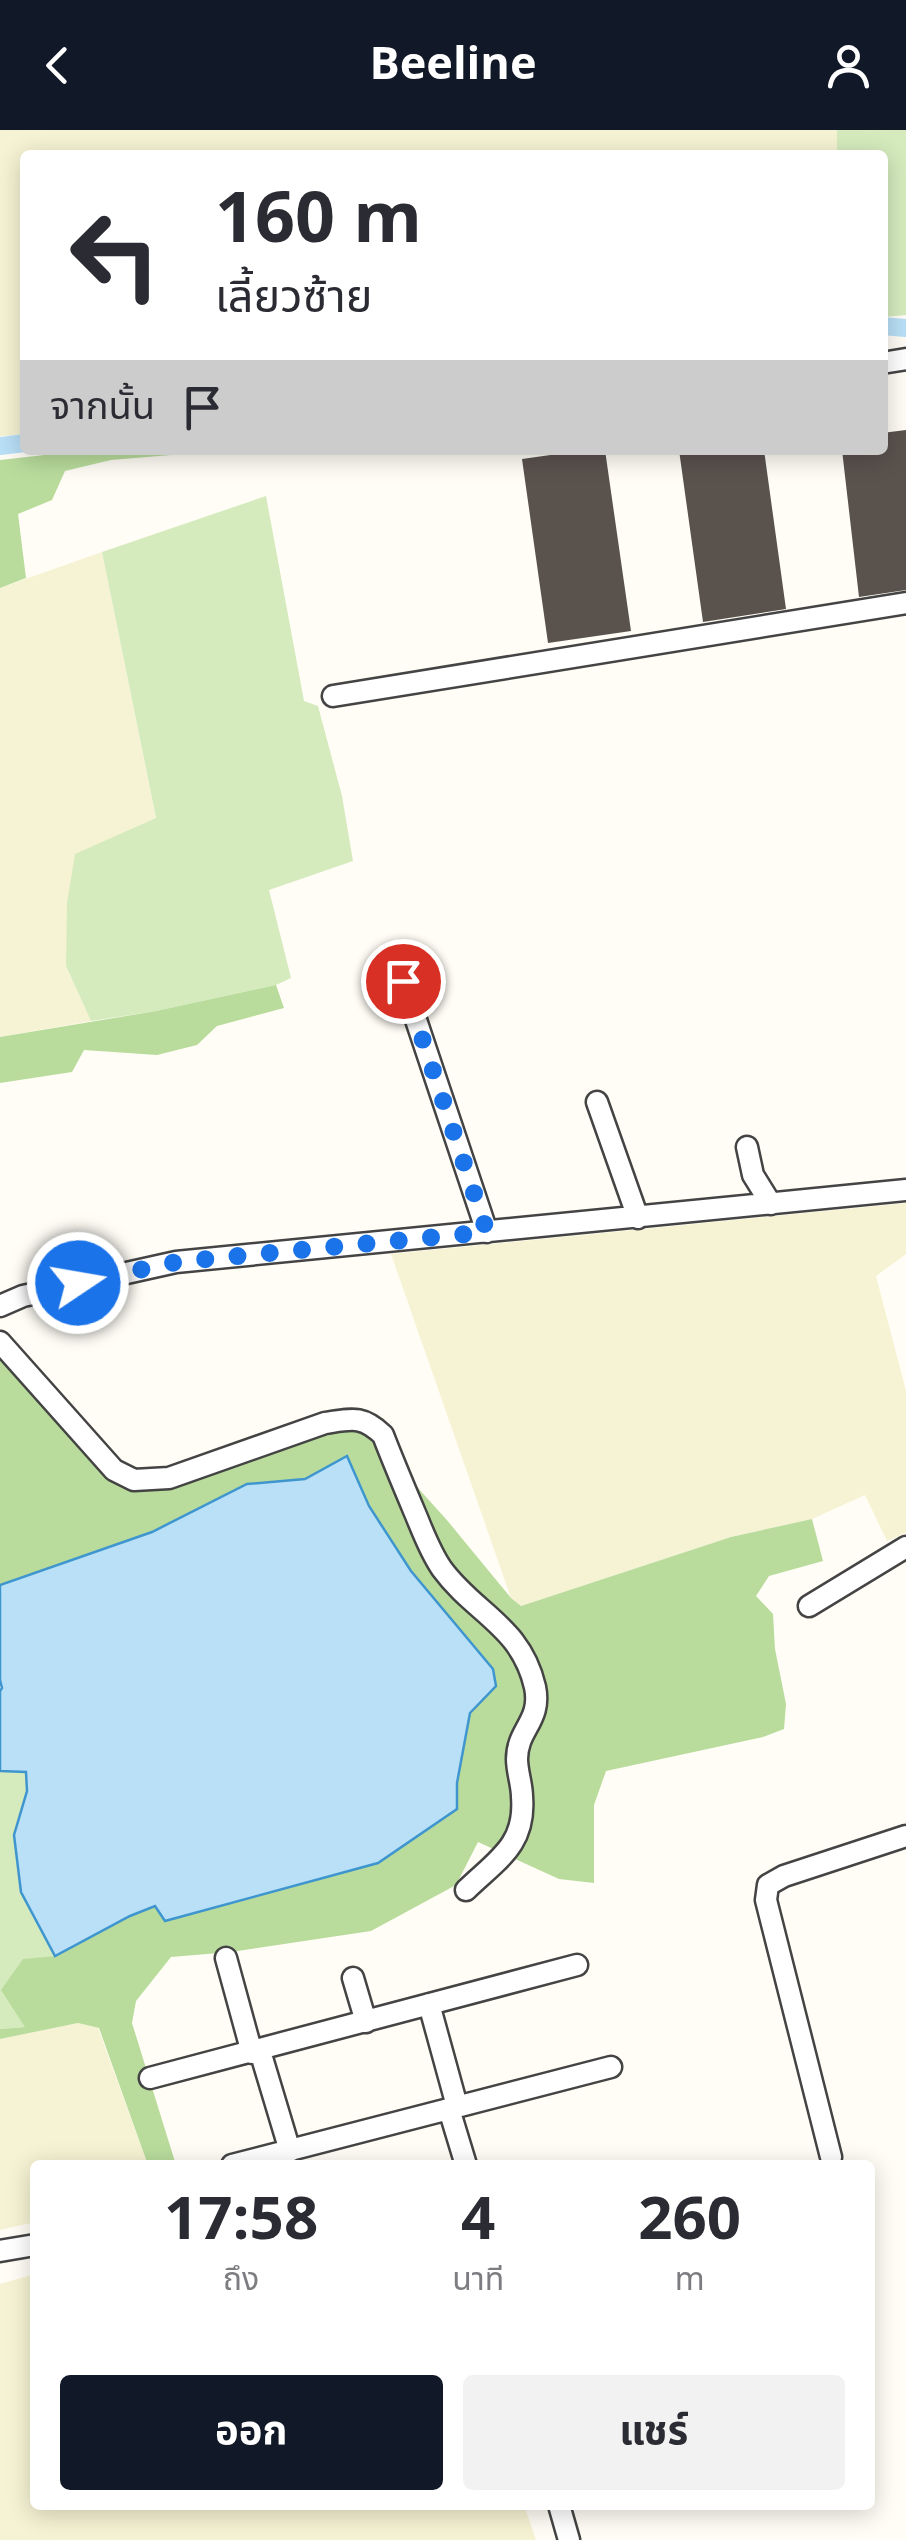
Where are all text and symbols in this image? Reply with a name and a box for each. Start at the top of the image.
text: Beeline [369,31,537,99]
icon: back [30,38,85,93]
icon: person [821,38,876,93]
text: 160 m [215,168,422,274]
icon: left [50,190,180,320]
text: เลี้ยวซ้าย [215,264,372,332]
text: จากนั้น [50,379,155,436]
icon: arrive [175,380,230,435]
pin [361,939,446,1024]
icon: arrive [376,954,431,1009]
position arrow [26,1231,130,1335]
text: 17:58 [164,2175,318,2266]
text: 4 [461,2175,495,2266]
text: 260 [638,2175,741,2266]
text: ถึง [223,2256,259,2304]
text: นาที [452,2256,504,2304]
text: m [675,2256,705,2304]
button: ออก [60,2375,443,2490]
button: แชร์ [463,2375,845,2490]

